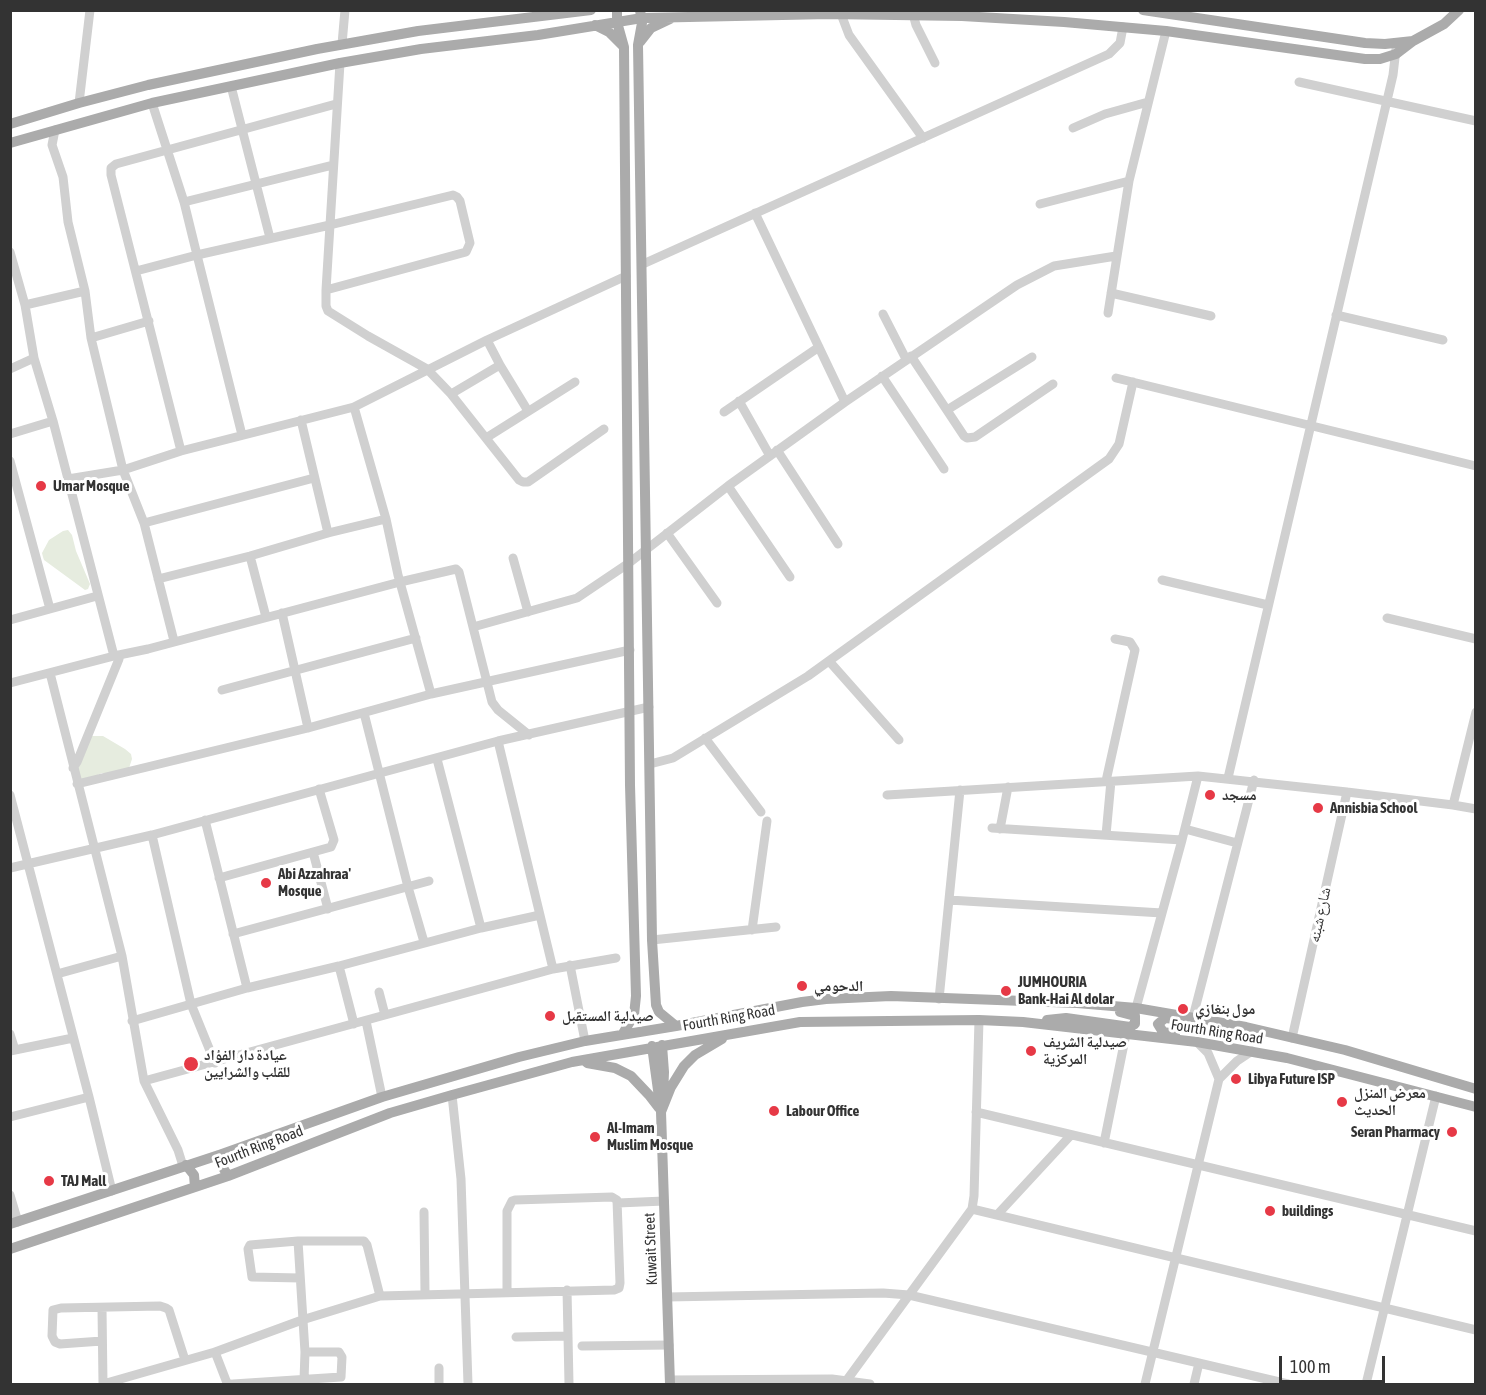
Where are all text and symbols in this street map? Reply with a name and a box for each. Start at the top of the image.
place label: Umar Mosque [53,477,130,495]
marker: Umar Mosque [34,479,48,493]
place label: مسجد [1222,786,1257,804]
marker: مسجد [1203,788,1217,802]
place label: Annisbia School [1330,799,1417,817]
marker: Annisbia School [1311,801,1325,815]
place label: Abi Azzahraa' Mosque [278,865,351,900]
marker: Abi Azzahraa' Mosque [259,876,273,890]
street label: شارع شبنه [1305,886,1335,944]
place label: JUMHOURIA Bank-Hai Al dolar [1018,973,1114,1008]
place label: الدحومي [814,977,863,995]
marker: الدحومي [795,979,809,993]
marker: JUMHOURIA Bank-Hai Al dolar [999,984,1013,998]
place label: مول بنغازي [1195,1000,1255,1018]
street label: Fourth Ring Road [681,1001,777,1035]
marker: مول بنغازي [1176,1002,1190,1016]
place label: صيدلية المستقبل [562,1007,654,1025]
marker: صيدلية المستقبل [543,1009,557,1023]
street label: Fourth Ring Road [1170,1016,1264,1048]
place label: صيدلية الشريف المركزية [1043,1033,1127,1068]
marker: صيدلية الشريف المركزية [1024,1044,1038,1058]
place label: عيادة دار الفؤاد للقلب والشرايين [204,1046,290,1081]
marker: عيادة دار الفؤاد للقلب والشرايين [182,1055,200,1073]
place label: Libya Future ISP [1248,1070,1335,1088]
marker: Libya Future ISP [1229,1072,1243,1086]
place label: معرض المنزل الحديث [1354,1084,1426,1119]
marker: معرض المنزل الحديث [1335,1095,1349,1109]
place label: Labour Office [786,1102,859,1120]
marker: Labour Office [767,1104,781,1118]
place label: Al-Imam Muslim Mosque [607,1119,693,1154]
street label: Fourth Ring Road [212,1122,306,1172]
place label: Seran Pharmacy [1351,1123,1440,1141]
marker: Seran Pharmacy [1445,1125,1459,1139]
marker: Al-Imam Muslim Mosque [588,1130,602,1144]
place label: TAJ Mall [61,1172,106,1190]
marker: TAJ Mall [42,1174,56,1188]
place label: buildings [1282,1202,1333,1220]
marker: buildings [1263,1204,1277,1218]
street label: Kuwait Street [641,1212,661,1286]
scale bar [1282,1344,1388,1382]
text: 100 m [1290,1356,1331,1377]

